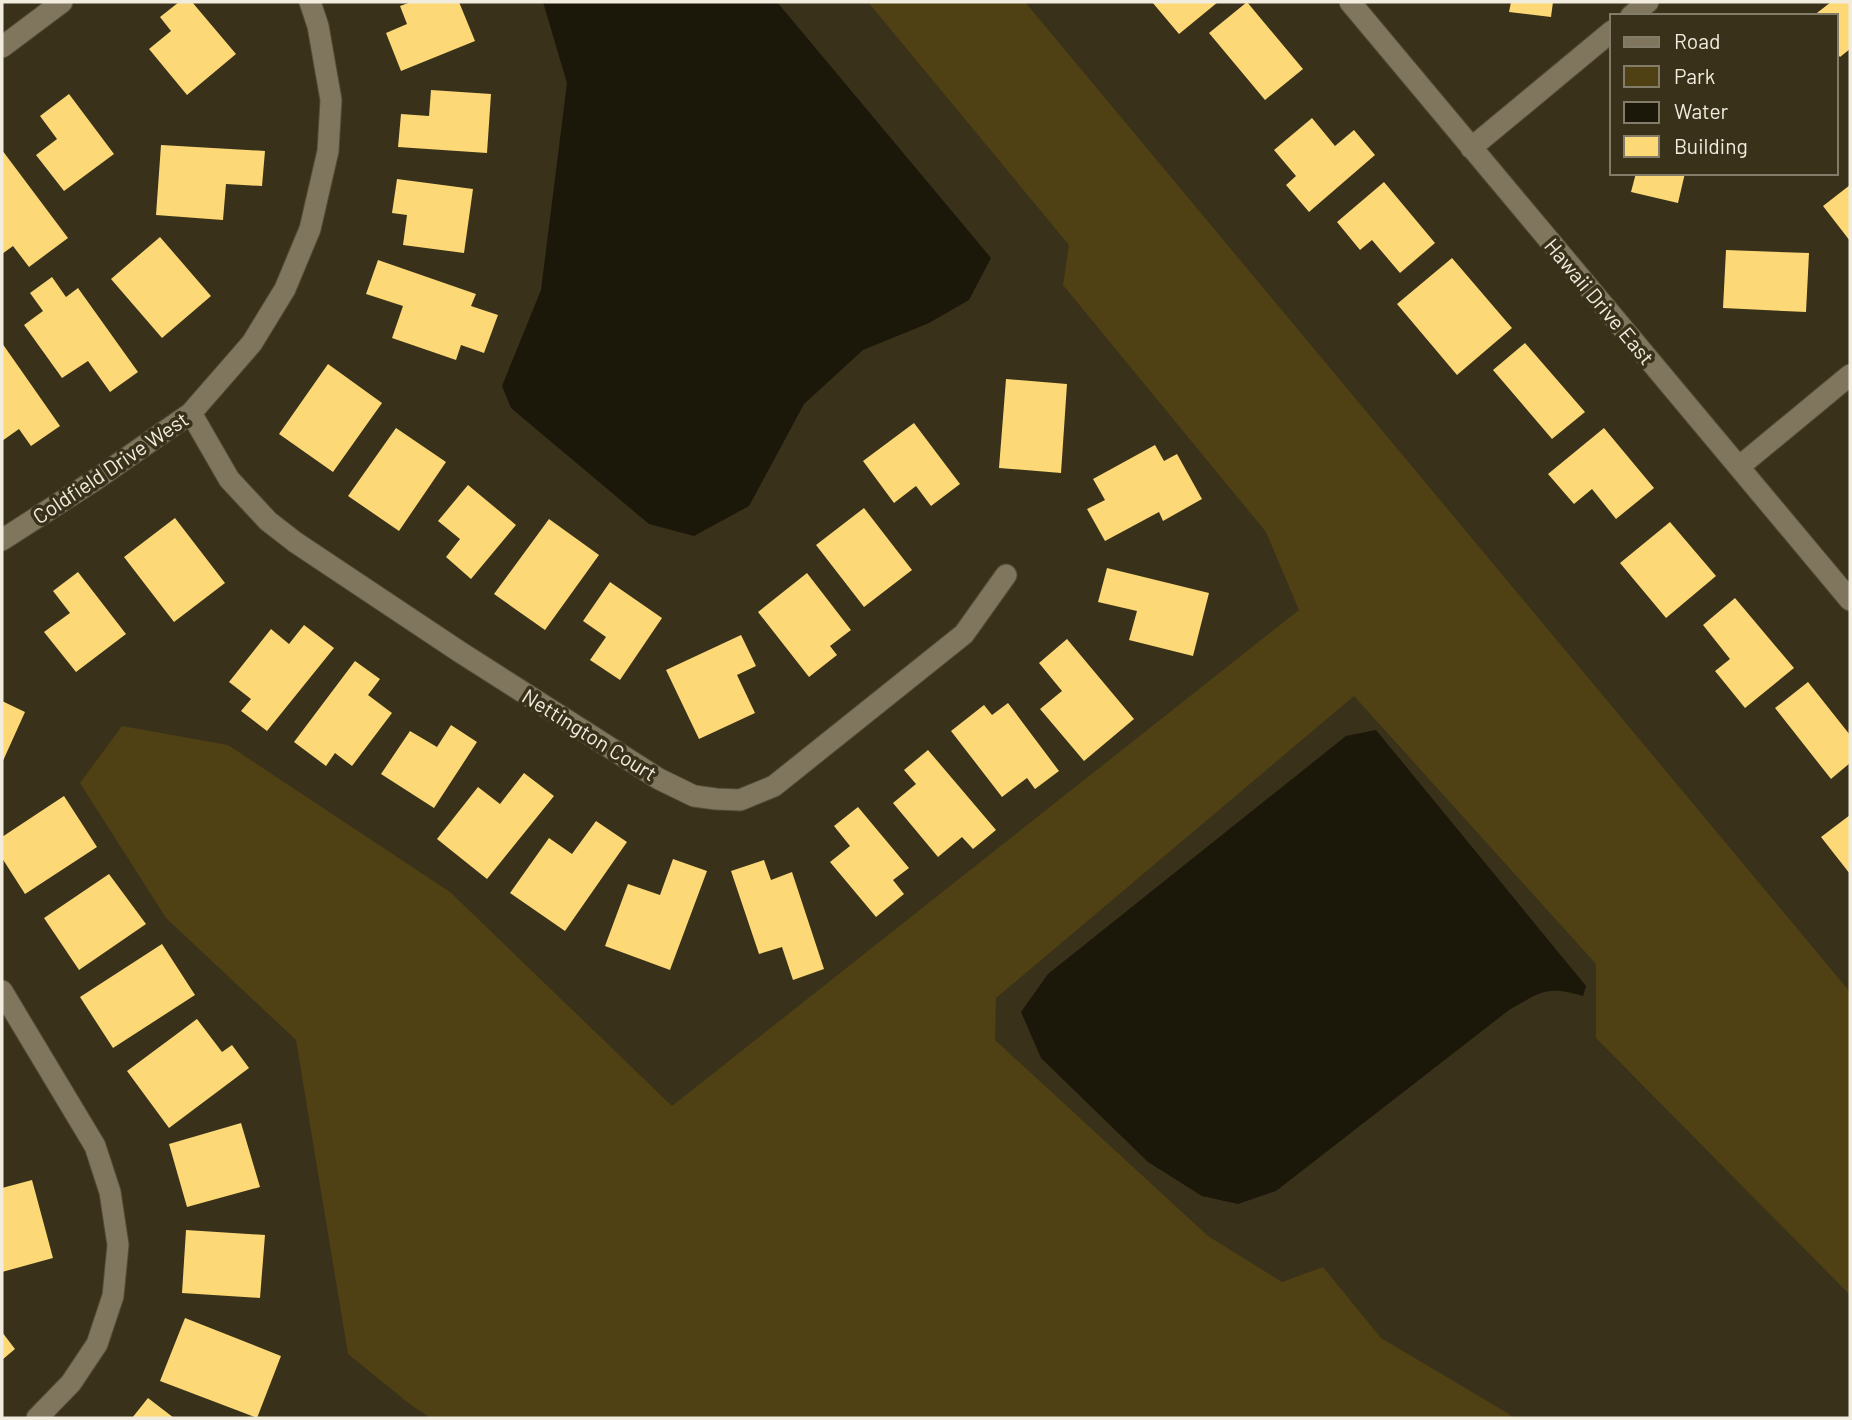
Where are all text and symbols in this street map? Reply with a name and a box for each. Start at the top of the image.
legend [1610,14,1838,175]
text: Road [1674,28,1720,53]
text: Park [1674,63,1715,88]
text: Water [1674,98,1729,123]
text: Building [1674,133,1748,158]
street label: Hawaii Drive East [1540,233,1660,369]
street label: Coldfield Drive West [28,406,192,528]
street label: Nettington Court [518,683,662,785]

